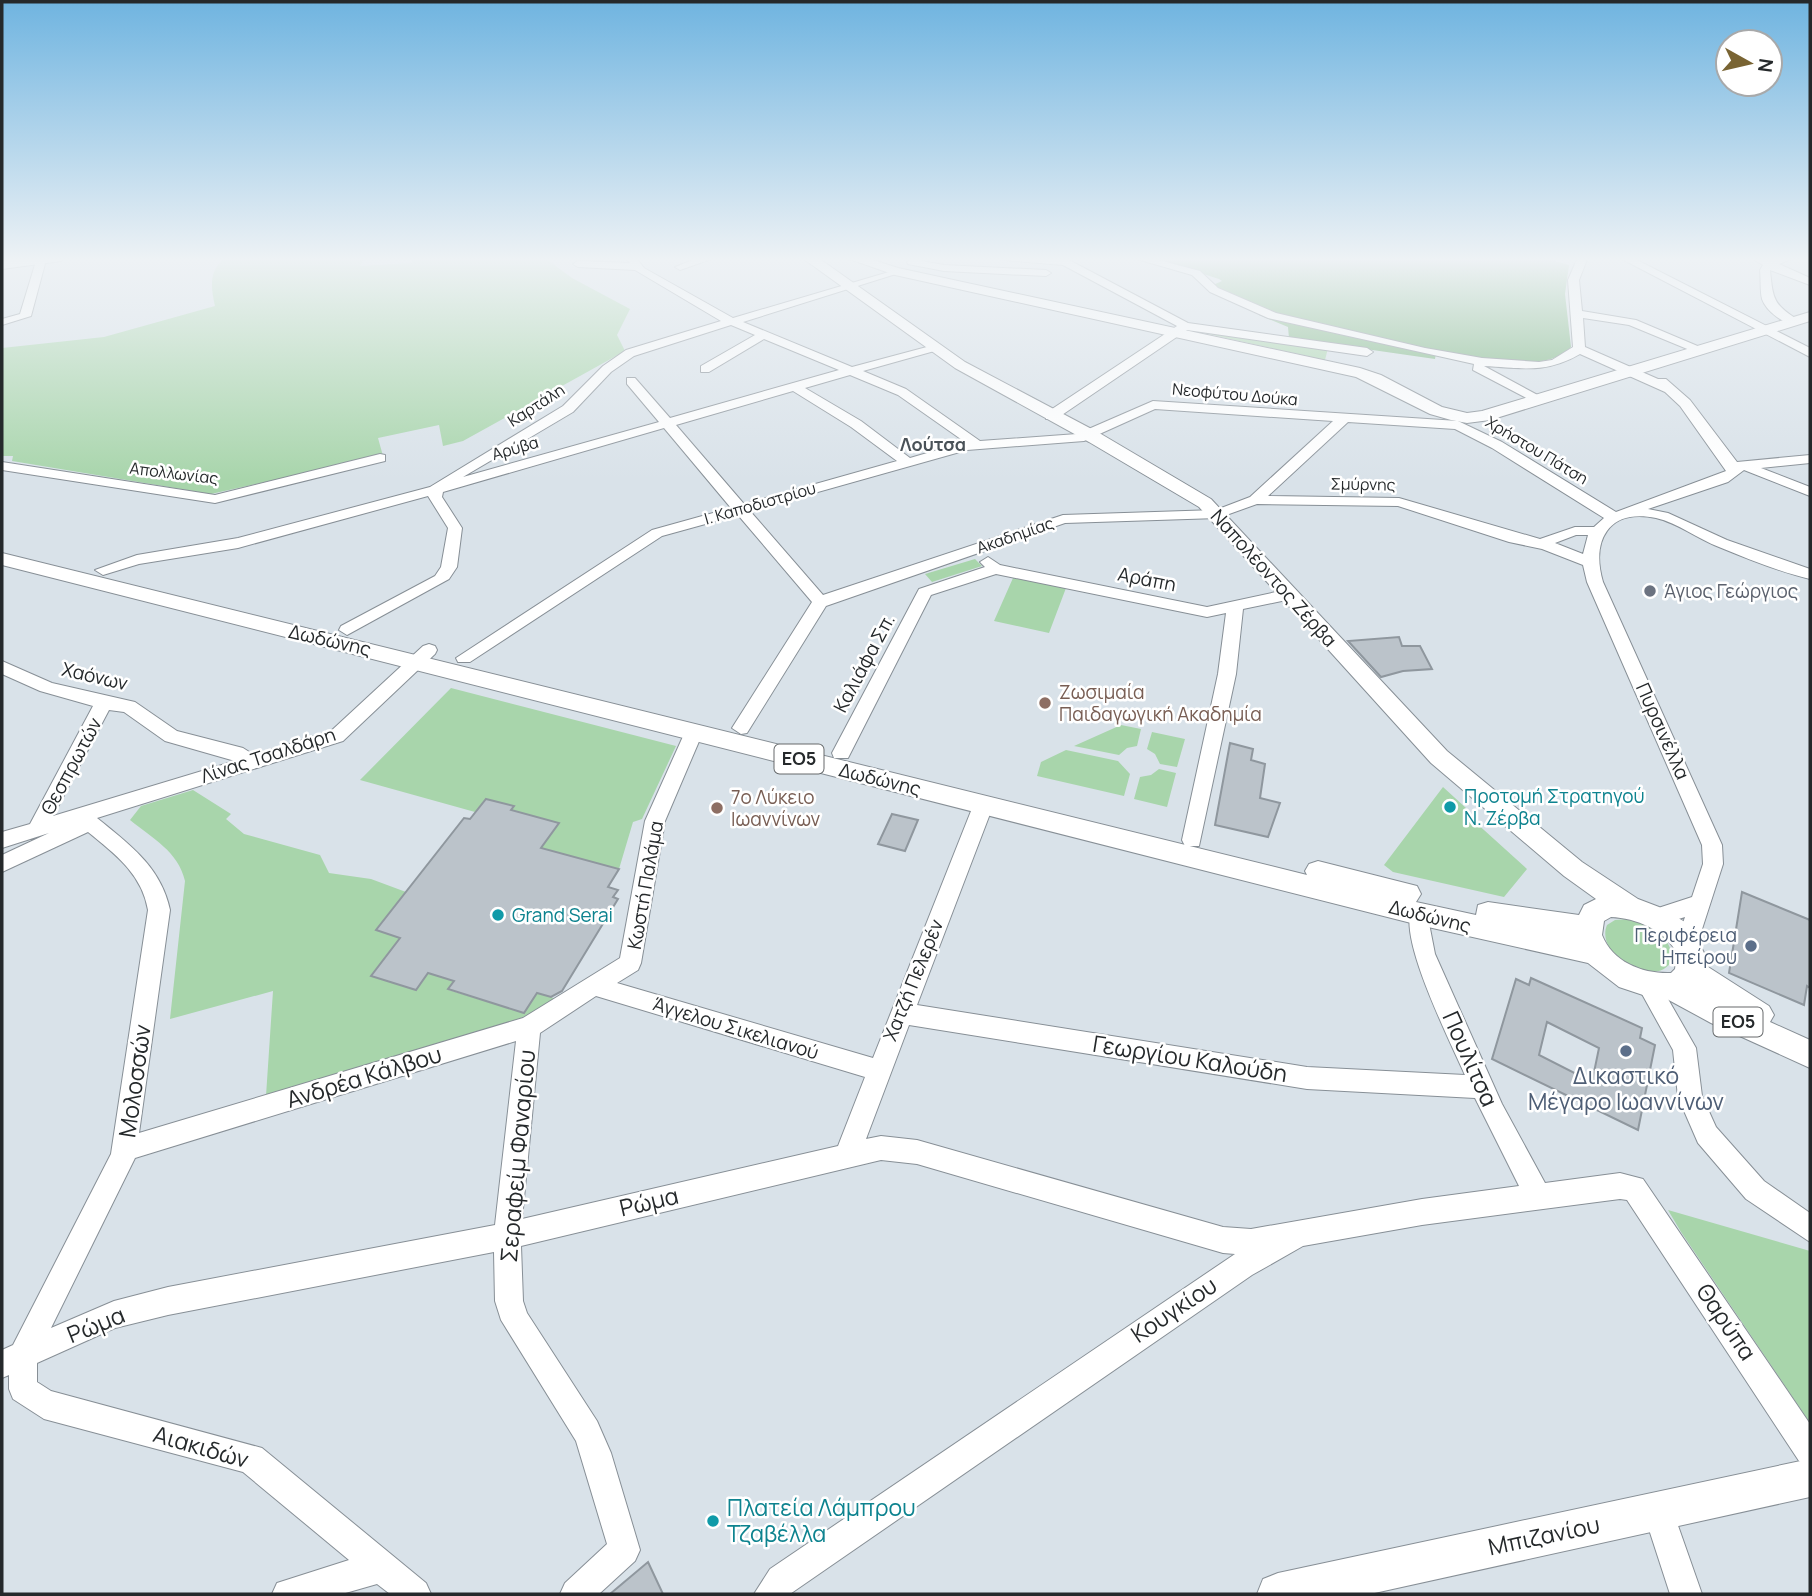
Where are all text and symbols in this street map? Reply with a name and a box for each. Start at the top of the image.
north arrow [1714,28,1784,98]
text: N [1752,57,1780,74]
street label: Καρτάλη [503,378,569,432]
street label: Νεοφύτου Δούκα [1171,378,1299,410]
street label: Χρήστου Πάτση [1482,411,1592,489]
street label: Αρύβα [489,431,541,465]
district label: Λούτσα [900,432,966,456]
street label: Απολλωνίας [128,457,220,489]
street label: Σμύρνης [1330,472,1396,496]
street label: Ι. Καποδιστρίου [702,477,818,529]
street label: Ναπολέοντος Ζέρβα [1205,504,1343,652]
street label: Ακαδημίας [974,512,1057,558]
street label: Αράπη [1116,561,1178,597]
place label: Άγιος Γεώργιος [1664,578,1798,604]
marker: Άγιος Γεώργιος [1642,583,1658,599]
street label: Καλιάφα Σπ. [827,609,901,717]
street label: Δωδώνης [286,618,374,662]
street label: Χαόνων [59,656,131,696]
place label: Ζωσιμαία Παιδαγωγική Ακαδημία [1059,679,1262,727]
street label: Πυρσινέλλα [1630,679,1696,783]
marker: Ζωσιμαία Παιδαγωγική Ακαδημία [1037,695,1053,711]
street label: Θεσπρωτών [34,713,108,819]
street label: Λίνας Τσαλδάρη [197,721,339,789]
road number: ΕΟ5 [774,744,824,774]
street label: Δωδώνης [836,756,924,802]
place label: Προτομή Στρατηγού Ν. Ζέρβα [1464,783,1645,831]
place label: 7ο Λύκειο Ιωαννίνων [731,784,821,832]
marker: Προτομή Στρατηγού Ν. Ζέρβα [1442,799,1458,815]
marker: 7ο Λύκειο Ιωαννίνων [709,800,725,816]
street label: Κωστή Παλάμα [621,819,669,951]
street label: Δωδώνης [1386,893,1474,939]
place label: Grand Serai [512,902,613,928]
marker: Grand Serai [490,907,506,923]
street label: Χατζή Πελερέν [877,915,949,1045]
place label: Περιφέρεια Ηπείρου [1634,922,1737,970]
marker: Περιφέρεια Ηπείρου [1743,938,1759,954]
street label: Άγγελου Σικελιανού [650,990,822,1066]
street label: Πουλίτσα [1436,1006,1506,1111]
road number: ΕΟ5 [1714,1007,1762,1036]
street label: Μολοσσών [110,1022,158,1140]
street label: Γεωργίου Καλούδη [1091,1027,1290,1089]
street label: Ανδρέα Κάλβου [282,1037,445,1115]
marker: Δικαστικό Μέγαρο Ιωαννίνων [1618,1043,1634,1059]
street label: Σεραφείμ Φαναρίου [492,1048,542,1264]
place label: Δικαστικό Μέγαρο Ιωαννίνων [1528,1059,1724,1117]
street label: Ρώμα [616,1179,681,1223]
street label: Κουγκίου [1124,1269,1223,1350]
street label: Θαρύπα [1689,1277,1764,1366]
street label: Ρώμα [62,1298,129,1350]
street label: Αιακιδών [150,1417,253,1475]
place label: Πλατεία Λάμπρου Τζαβέλλα [727,1491,916,1549]
street label: Μπιζανίου [1485,1508,1602,1562]
marker: Πλατεία Λάμπρου Τζαβέλλα [705,1513,721,1529]

